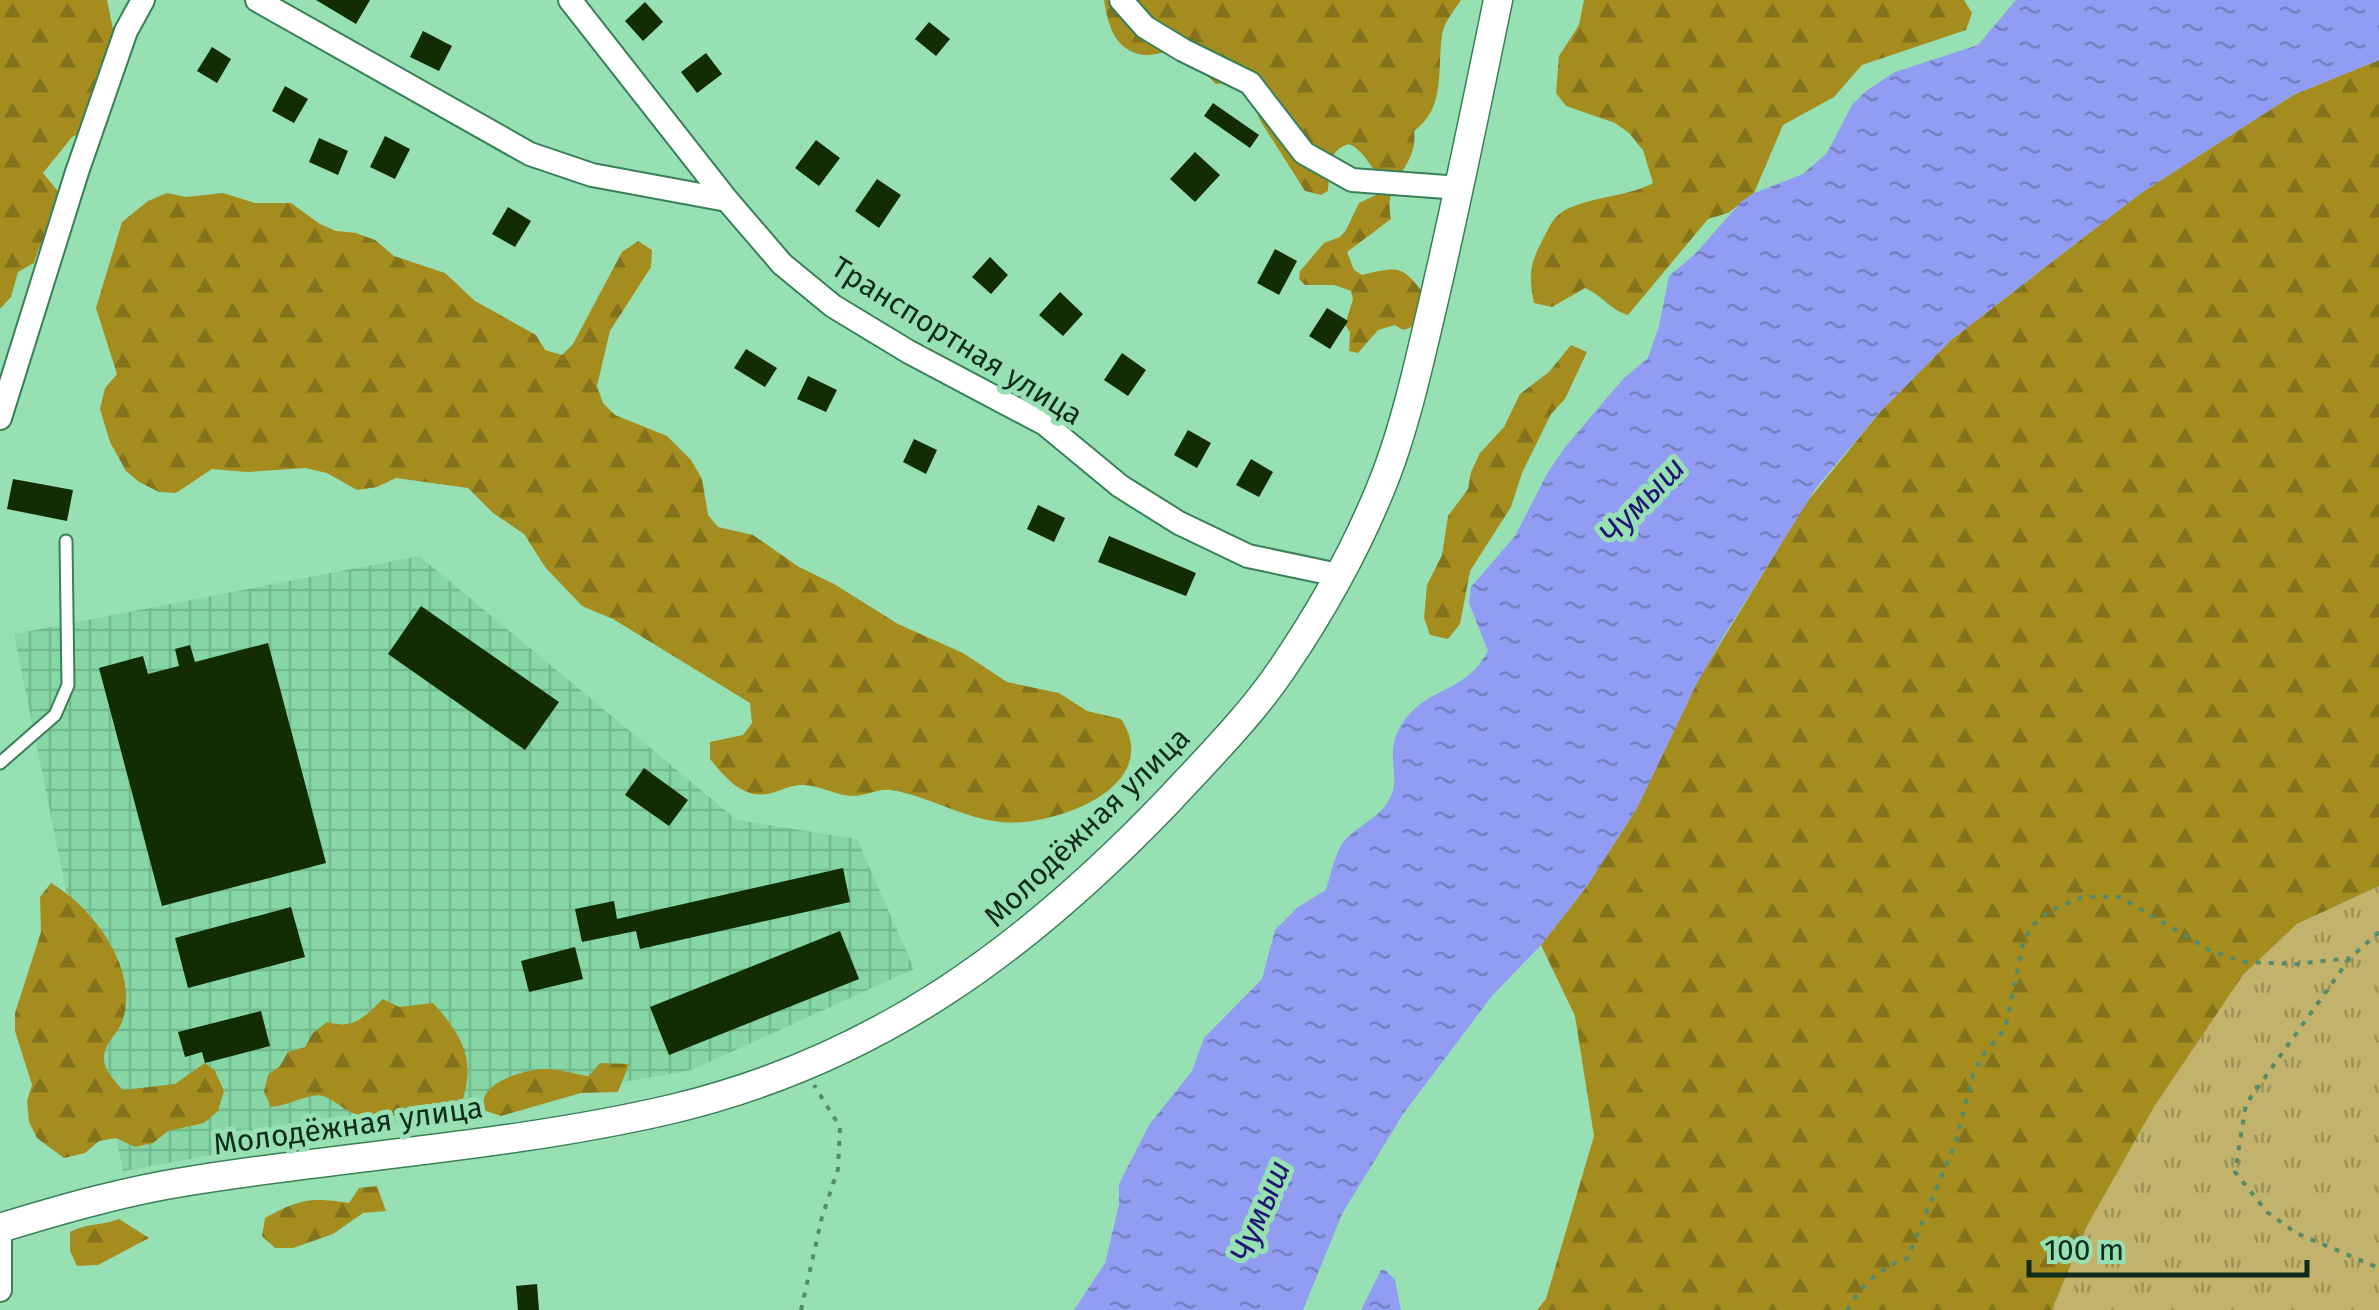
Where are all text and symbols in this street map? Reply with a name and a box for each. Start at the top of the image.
street label: Транспортная улица [825,249,1089,433]
water label: Чумыш [1591,449,1693,551]
street label: Молодёжная улица [977,720,1197,934]
street label: Молодёжная улица [211,1089,485,1163]
water label: Чумыш [1222,1155,1298,1267]
scale bar [2029,1215,2306,1277]
text: 100 m [2044,1232,2124,1268]

